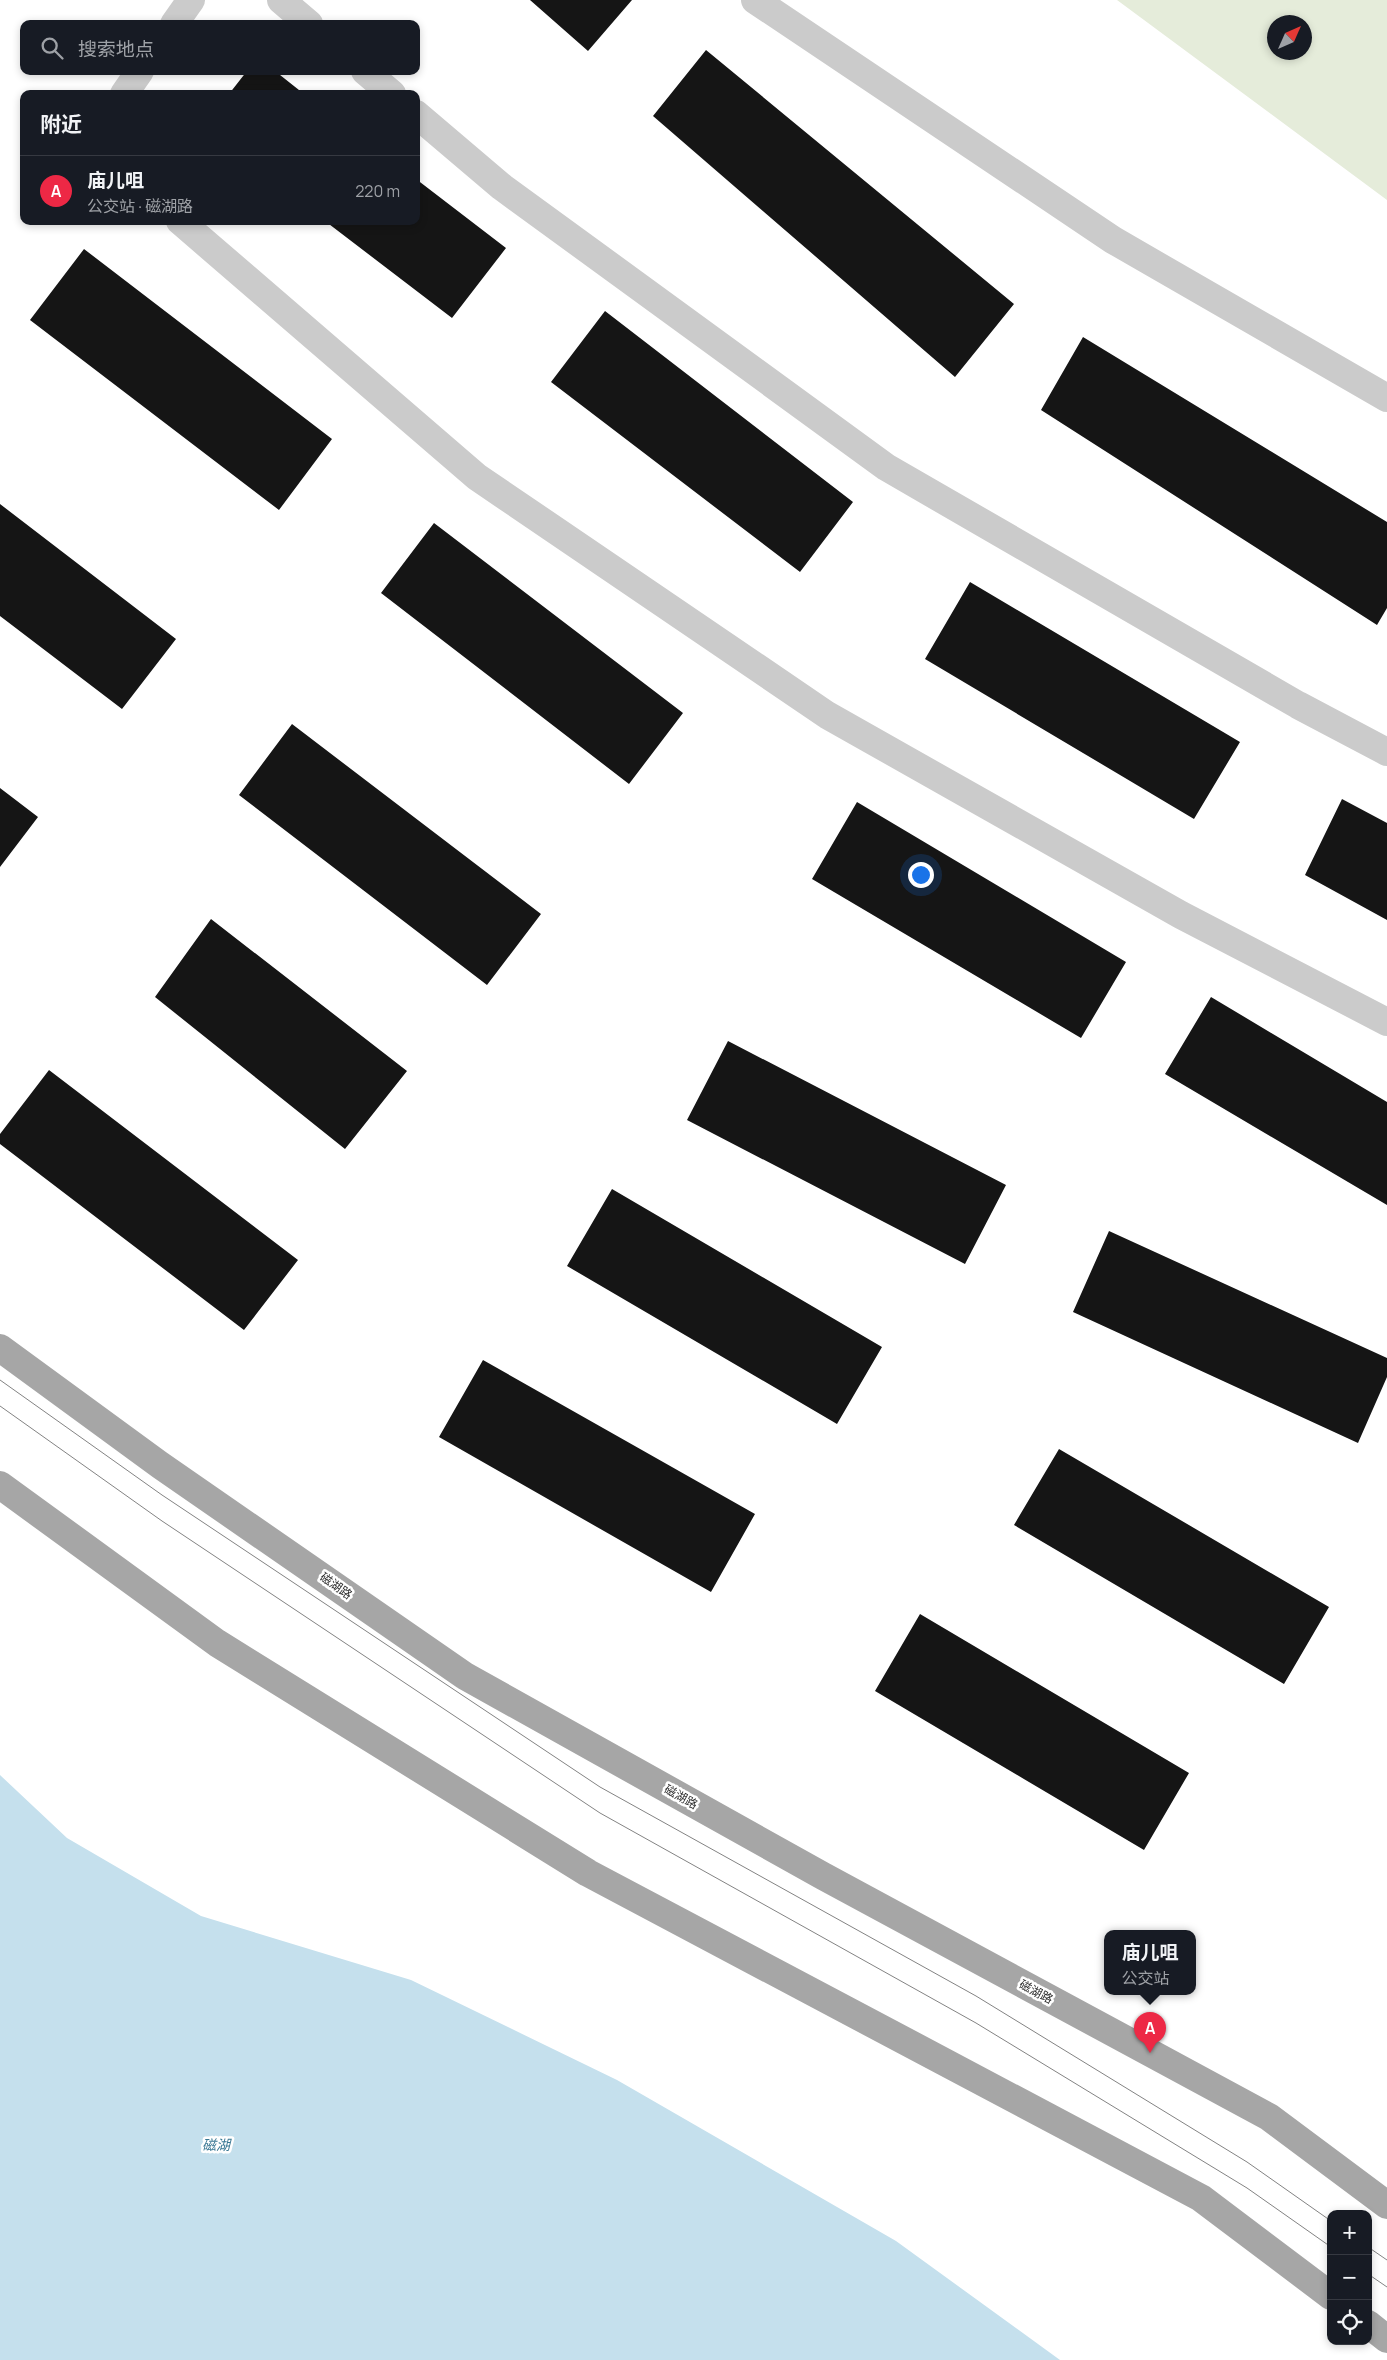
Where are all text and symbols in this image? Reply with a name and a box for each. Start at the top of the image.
north arrow [1267,15,1312,60]
search box [20,20,420,75]
icon: search [38,34,66,62]
text: 搜索地点 [78,36,154,62]
text: 附近 [40,110,82,138]
text: 庙儿咀 [87,167,144,193]
text: A [51,180,61,202]
text: 220 m [355,180,400,202]
text: 公交站 · 磁湖路 [87,195,193,217]
your location [908,862,934,888]
street label: 磁湖路 [317,1568,356,1603]
street label: 磁湖路 [661,1780,701,1813]
popup [1104,1930,1196,1995]
text: 庙儿咀 [1121,1939,1179,1965]
text: 公交站 [1121,1967,1170,1989]
street label: 磁湖路 [1016,1976,1056,2008]
pin: A [1134,2012,1166,2053]
water label: 磁湖 [202,2135,232,2154]
map controls [1327,2210,1372,2345]
button: + [1327,2210,1372,2255]
button: − [1327,2255,1372,2300]
button: locate [1327,2300,1372,2345]

